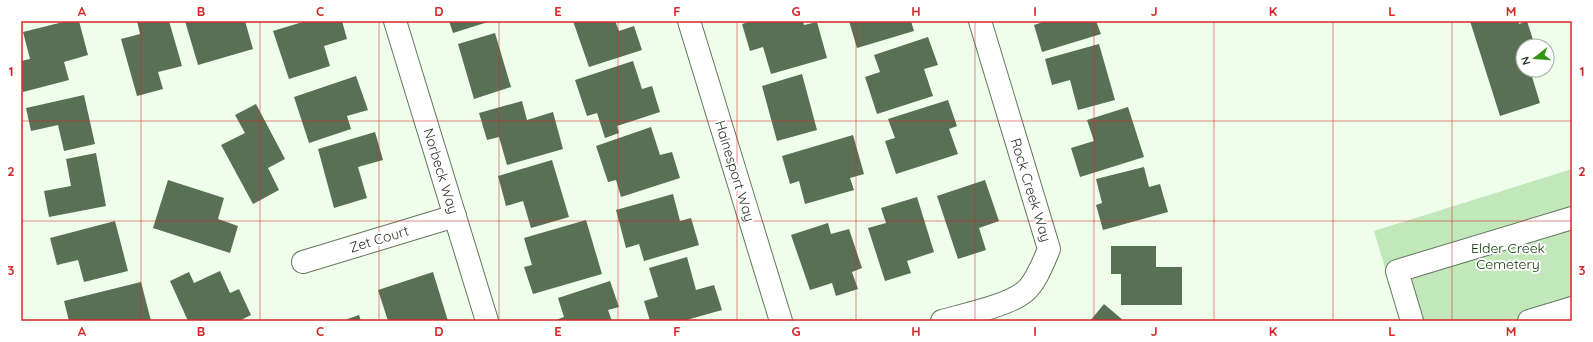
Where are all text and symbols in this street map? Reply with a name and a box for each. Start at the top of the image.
text: A [78,3,87,19]
text: B [197,3,205,19]
text: C [316,3,324,19]
text: D [434,3,444,19]
text: E [554,3,562,19]
text: F [673,3,681,19]
text: G [791,3,801,19]
text: H [911,3,921,19]
text: I [1033,3,1037,19]
text: J [1150,3,1158,19]
text: K [1269,3,1278,19]
text: L [1388,3,1396,19]
text: M [1506,3,1516,19]
north arrow [1515,38,1555,78]
text: N [1518,55,1533,67]
text: 1 [8,63,14,79]
text: 1 [1579,63,1585,79]
street label: Hainesport Way [711,118,759,224]
street label: Norbeck Way [419,126,463,216]
street label: Rock Creek Way [1007,136,1055,244]
text: 2 [7,163,15,179]
text: 2 [1578,163,1586,179]
street label: Zet Court [347,221,411,257]
park label: Elder Creek Cemetery [1471,239,1545,273]
text: 3 [8,262,15,278]
text: 3 [1579,262,1586,278]
text: A [78,323,87,339]
text: B [197,323,205,339]
text: C [316,323,324,339]
text: D [434,323,444,339]
text: E [554,323,562,339]
text: F [673,323,681,339]
text: G [791,323,801,339]
text: H [911,323,921,339]
text: I [1033,323,1037,339]
text: J [1150,323,1158,339]
text: K [1269,323,1278,339]
text: L [1388,323,1396,339]
text: M [1506,323,1516,339]

